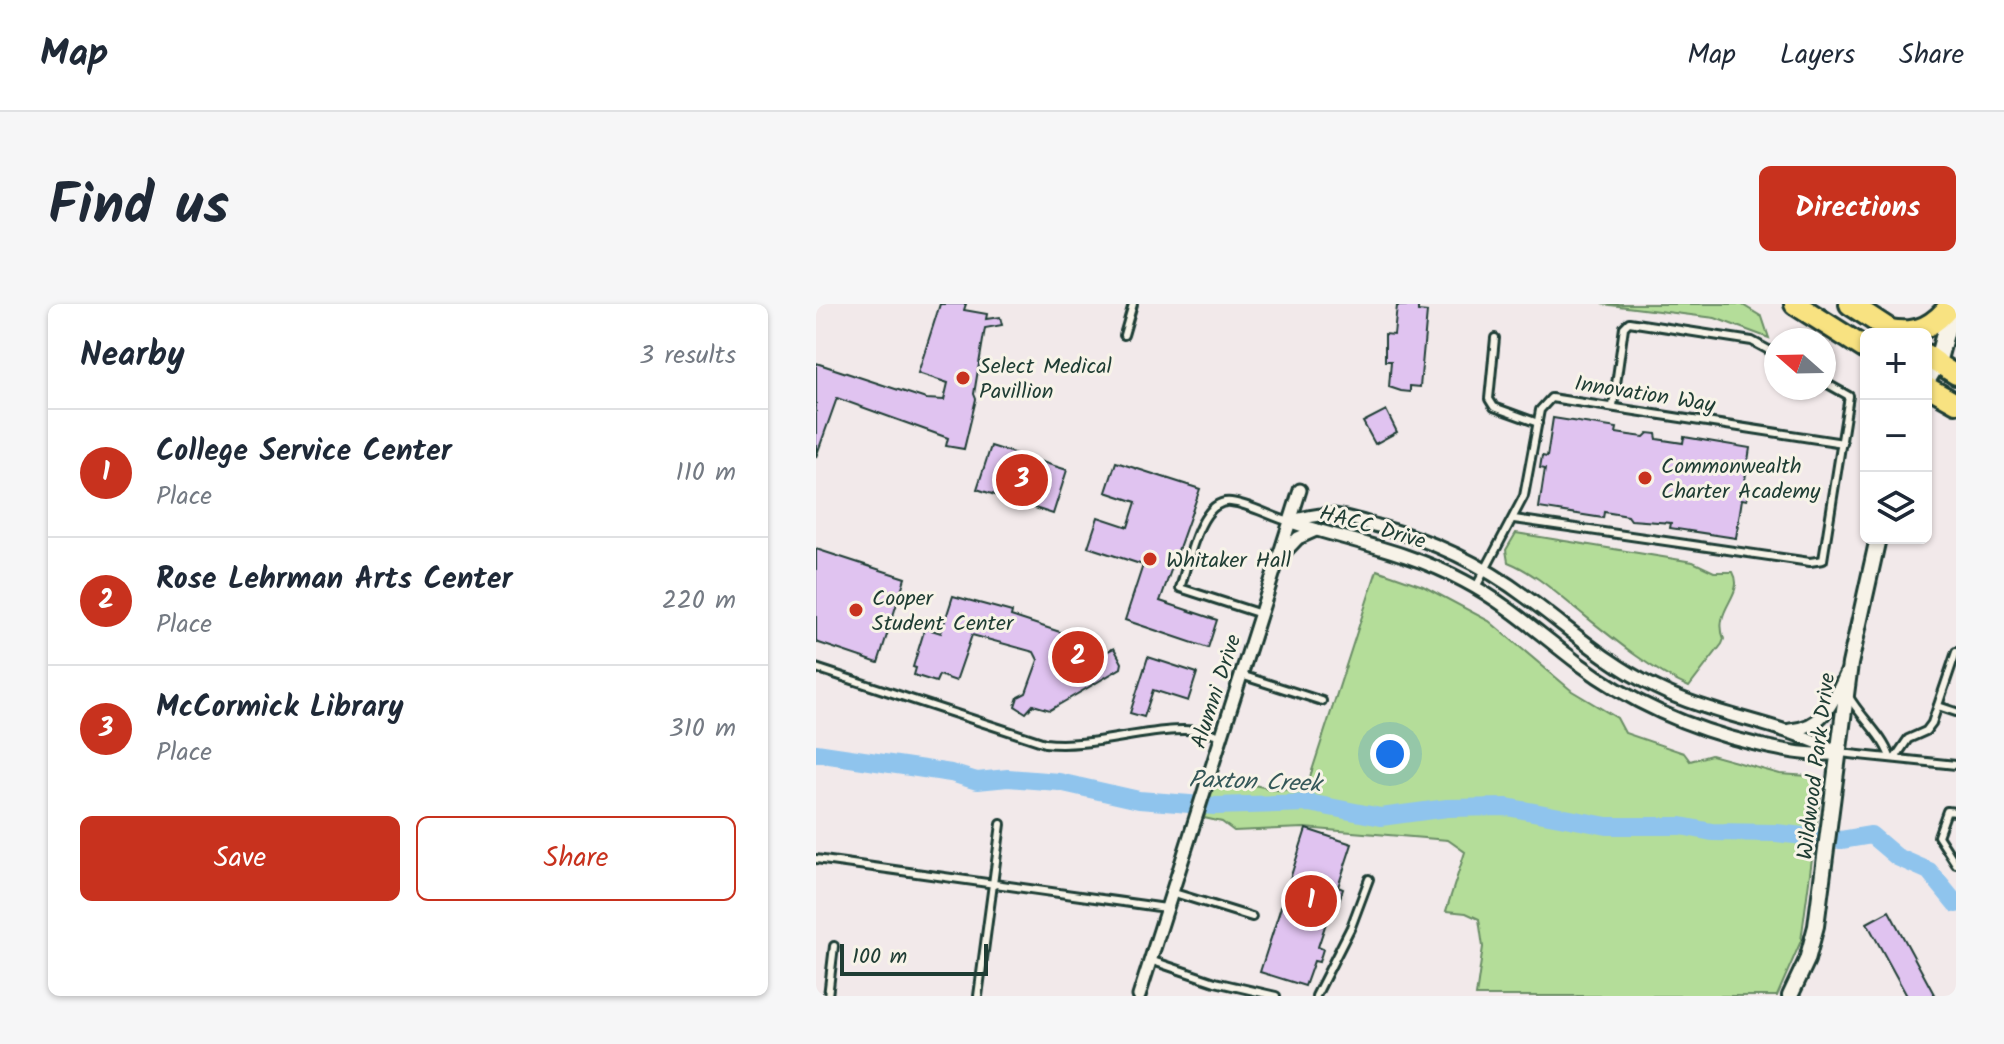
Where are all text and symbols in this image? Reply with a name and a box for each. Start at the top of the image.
text: Map [40,25,109,85]
text: Map [1687,33,1736,78]
text: Layers [1780,33,1855,78]
text: Share [1899,33,1964,78]
text: Find us [48,163,229,253]
button: Directions [1759,166,1956,251]
north arrow [1764,328,1836,400]
map controls [1860,328,1932,544]
button: + [1860,328,1932,400]
text: Nearby [80,329,185,383]
text: 3 results [639,335,736,377]
place label: Select Medical Pavillion [979,350,1113,410]
street label: Innovation Way [1572,367,1718,424]
marker: Select Medical Pavillion [954,369,972,387]
button: − [1860,400,1932,472]
text: College Service Center [156,428,452,476]
pin: 3 [996,450,1048,510]
place label: Commonwealth Charter Academy [1661,450,1821,510]
text: 1 [102,452,110,494]
text: 110 m [676,452,736,494]
marker: Commonwealth Charter Academy [1636,469,1654,487]
button: layers [1860,472,1932,544]
text: Place [156,476,212,518]
street label: HACC Drive [1315,497,1430,560]
place label: Whitaker Hall [1166,544,1292,579]
marker: Whitaker Hall [1141,550,1159,568]
text: Rose Lehrman Arts Center [156,556,512,604]
text: 2 [98,580,114,622]
text: 220 m [662,580,736,622]
place label: Cooper Student Center [872,582,1015,642]
marker: Cooper Student Center [847,601,865,619]
text: Place [156,604,212,646]
pin: 2 [1052,627,1104,687]
street label: Alumni Drive [1182,630,1252,754]
street label: Wildwood Park Drive [1789,671,1846,862]
text: McCormick Library [156,684,404,732]
text: 3 [99,708,113,750]
text: 310 m [669,708,736,750]
text: Place [156,732,212,774]
your location [1370,734,1410,774]
water label: Paxton Creek [1188,761,1325,804]
button: Save [80,816,400,901]
button: Share [416,816,736,901]
pin: 1 [1285,871,1337,931]
scale bar [840,940,988,976]
text: 100 m [852,940,907,975]

